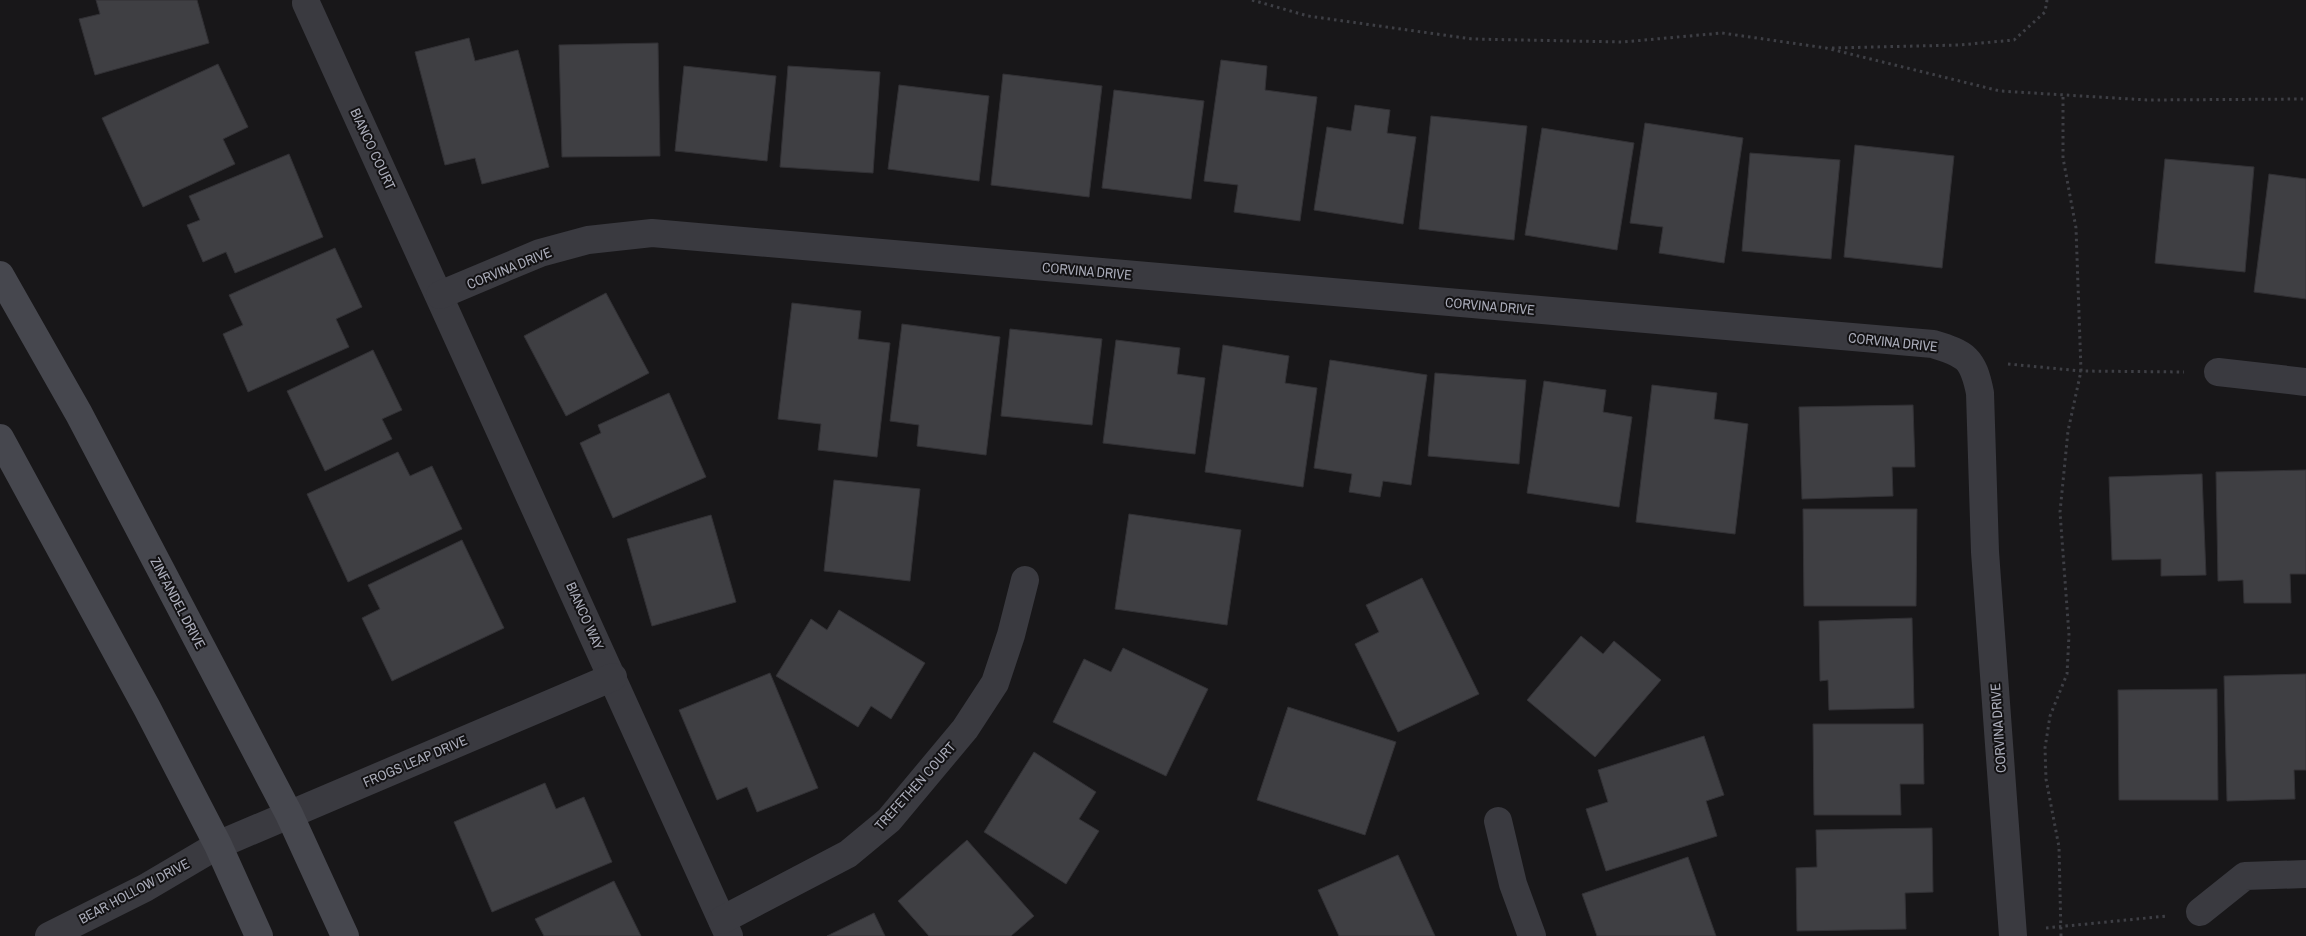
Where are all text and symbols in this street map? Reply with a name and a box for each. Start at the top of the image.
street label: BIANCO COURT [346,105,400,193]
street label: CORVINA DRIVE [464,243,554,293]
street label: CORVINA DRIVE [1042,258,1132,284]
street label: CORVINA DRIVE [1445,293,1535,319]
street label: CORVINA DRIVE [1847,328,1939,356]
street label: ZINFANDEL DRIVE [146,554,210,652]
street label: BIANCO WAY [562,579,608,653]
street label: CORVINA DRIVE [1986,683,2010,773]
street label: FROGS LEAP DRIVE [360,731,470,791]
street label: TREFETHEN COURT [871,738,959,834]
street label: BEAR HOLLOW DRIVE [76,854,192,928]

